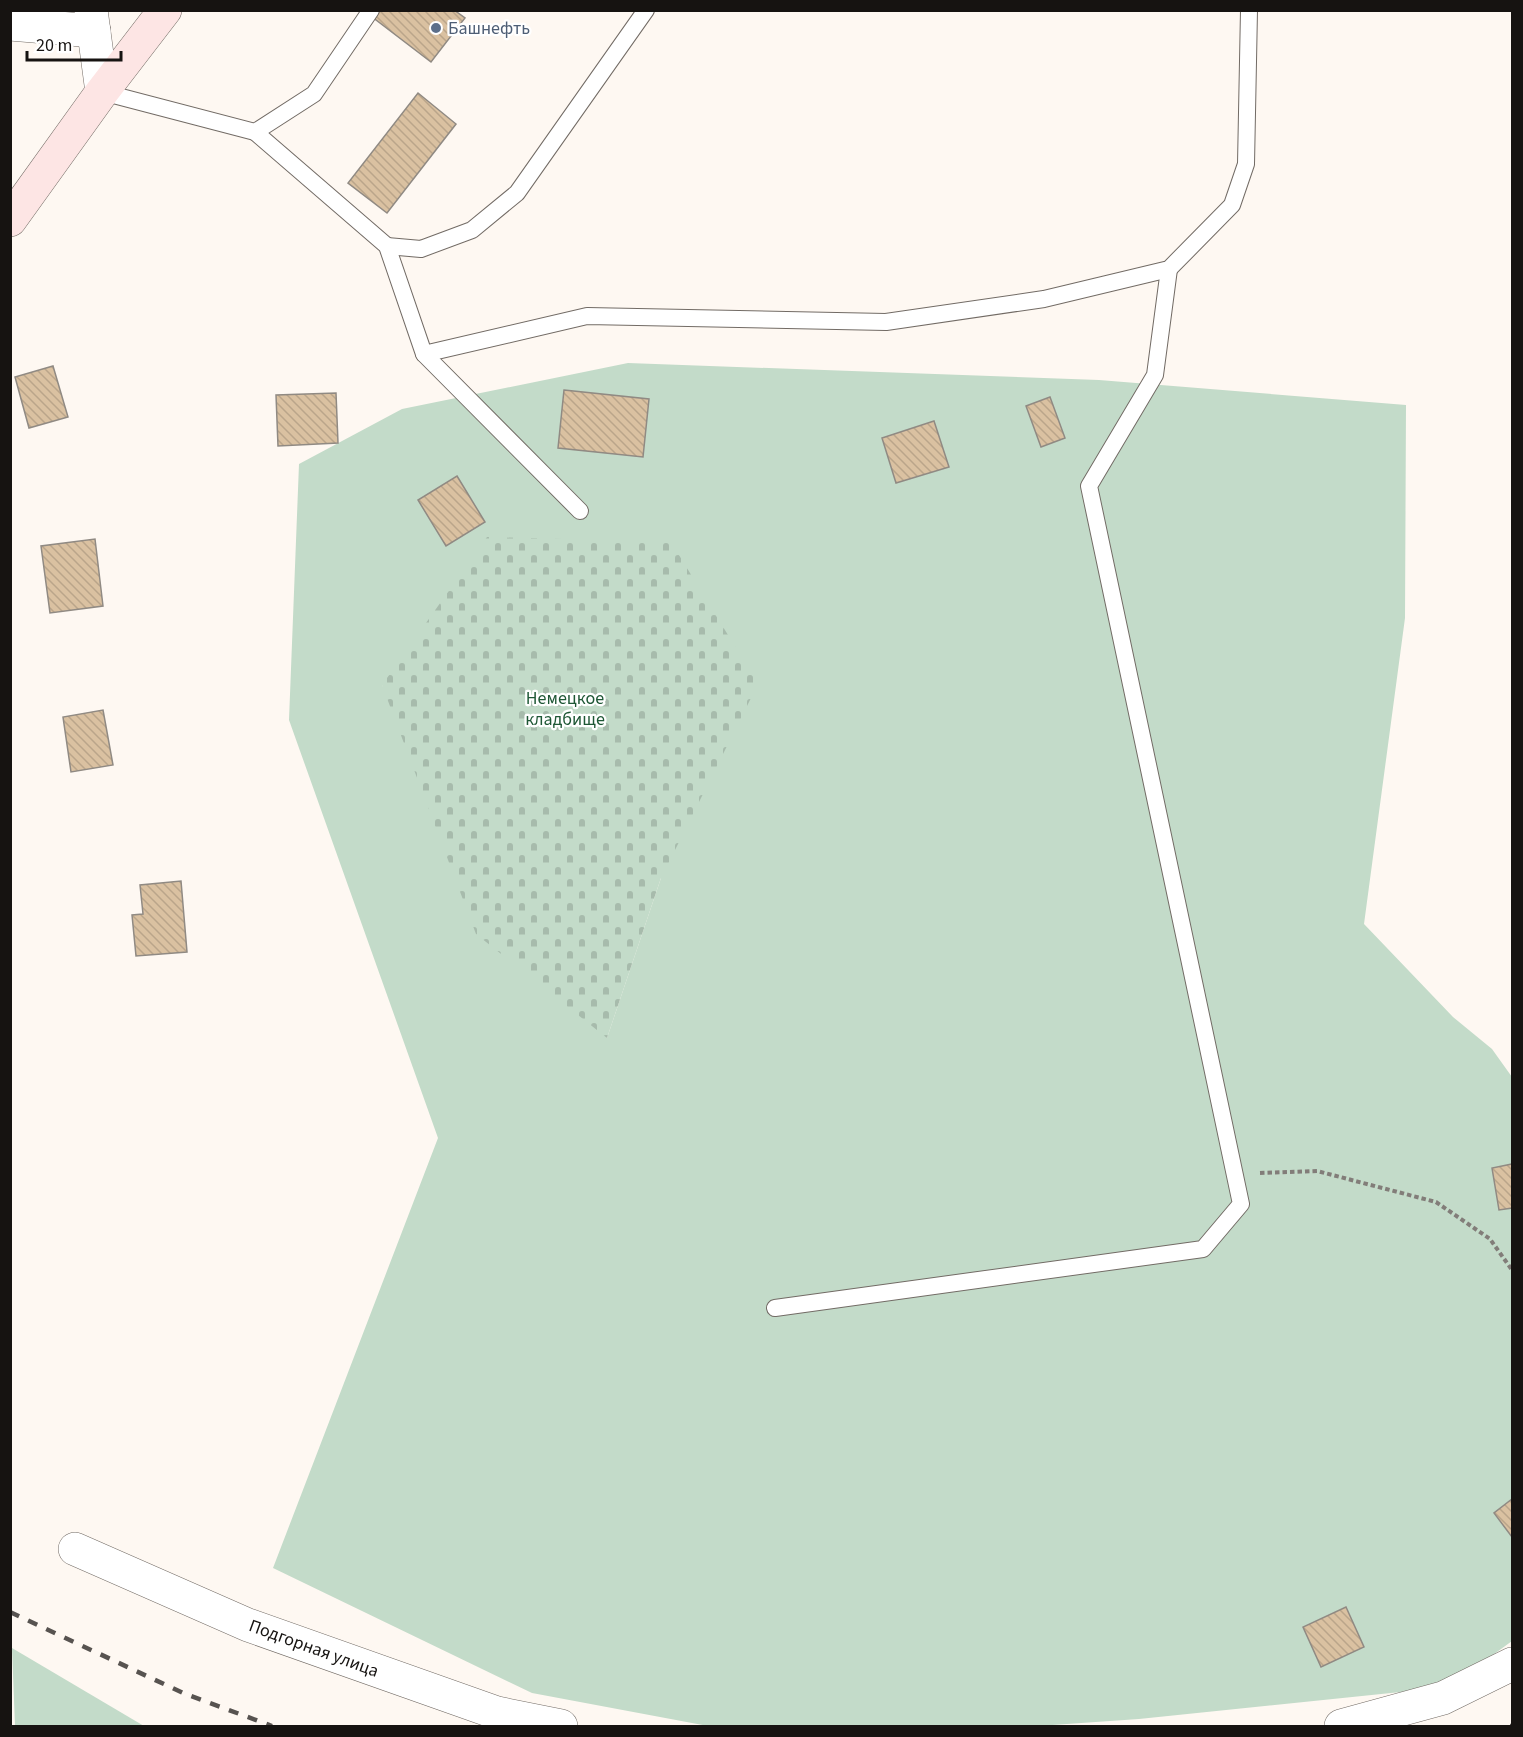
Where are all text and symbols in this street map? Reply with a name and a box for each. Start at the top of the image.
place label: Башнефть [448,16,530,41]
marker: Башнефть [429,21,443,35]
scale bar [27,24,122,62]
text: 20 m [36,33,72,58]
park label: Немецкое кладбище [525,686,605,732]
street label: Подгорная улица [245,1613,382,1684]

